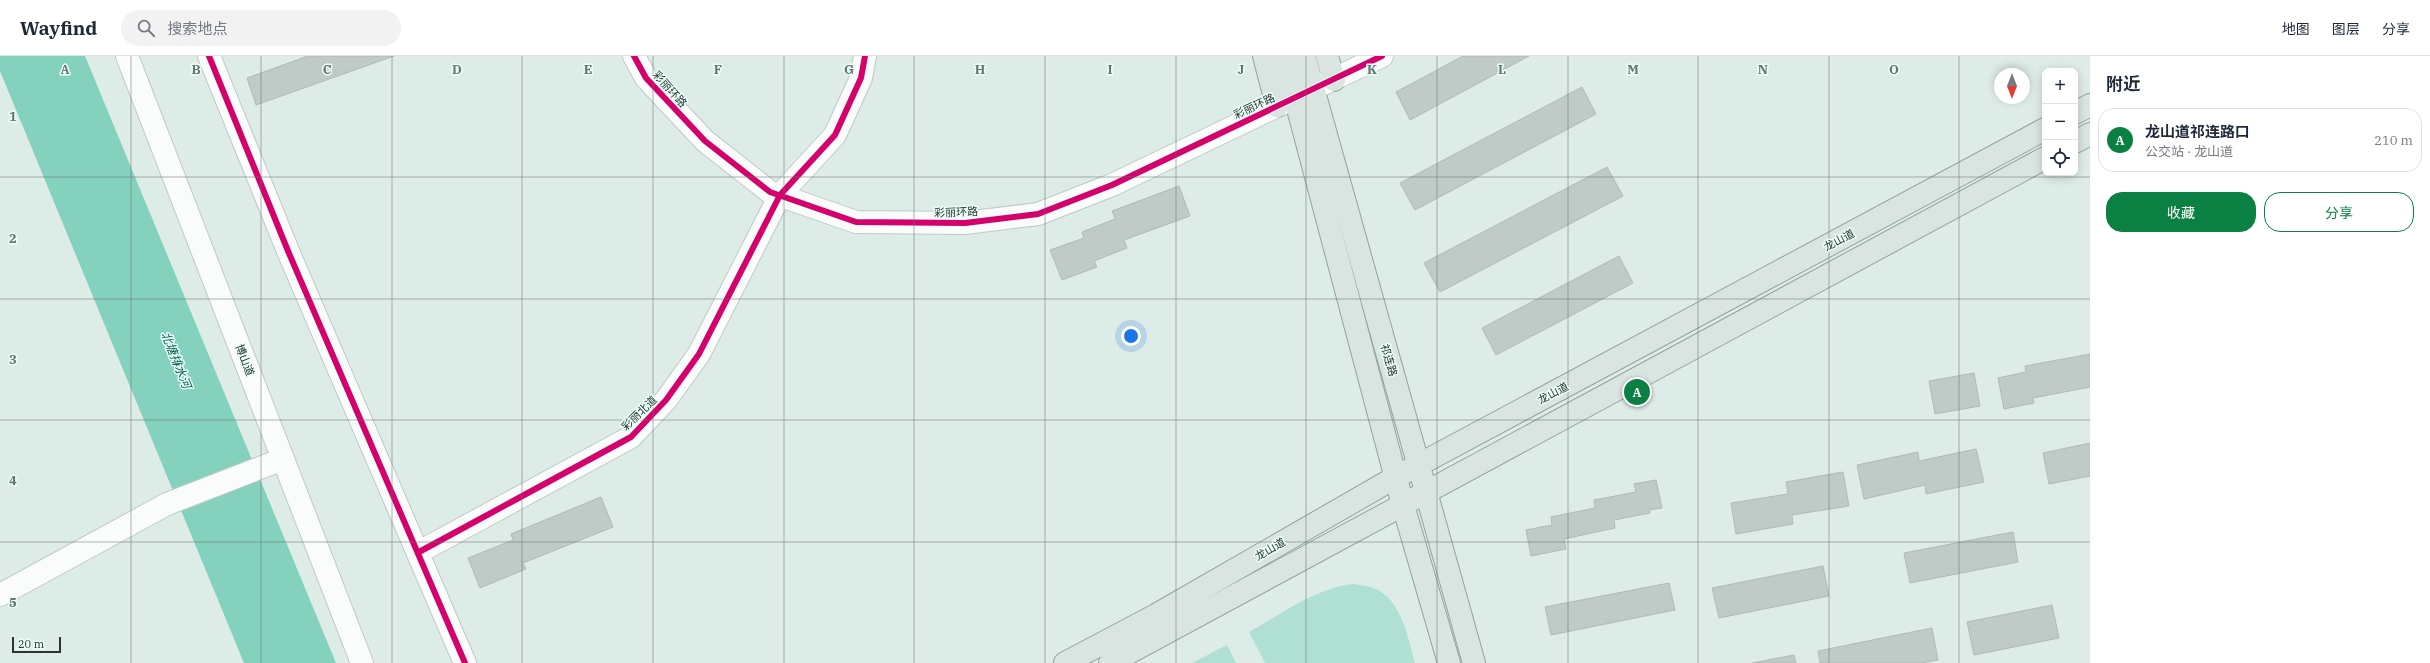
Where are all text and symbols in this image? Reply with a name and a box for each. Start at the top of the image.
search box [121,10,401,46]
text: Wayfind [20,16,97,40]
icon: search [135,17,157,39]
text: 搜索地点 [167,19,227,38]
text: 地图 [2282,20,2310,38]
text: 图层 [2332,20,2360,38]
text: 分享 [2382,20,2410,38]
text: A [60,61,70,78]
text: B [191,61,201,78]
text: C [323,61,332,78]
text: D [452,61,462,78]
text: E [584,61,592,78]
text: F [714,61,722,78]
text: G [844,61,854,78]
text: H [975,61,986,78]
text: I [1108,61,1113,78]
text: J [1238,61,1245,78]
text: K [1367,61,1377,78]
text: L [1498,61,1506,78]
text: M [1627,61,1639,78]
text: N [1758,61,1768,78]
text: O [1889,61,1899,78]
street label: 彩丽环路 [650,68,690,110]
north arrow [1994,68,2030,104]
map controls [2042,68,2078,176]
button: + [2042,68,2078,104]
text: 附近 [2106,73,2140,95]
street label: 彩丽环路 [1231,90,1277,122]
button: − [2042,104,2078,140]
text: 1 [9,108,17,125]
text: 龙山道祁连路口 [2145,122,2250,141]
text: A [2115,132,2125,149]
text: 210 m [2374,132,2413,149]
button: locate [2042,140,2078,176]
text: 公交站 · 龙山道 [2145,143,2233,160]
button: 收藏 [2106,192,2256,232]
button: 分享 [2264,192,2414,232]
street label: 彩丽环路 [934,204,978,220]
street label: 龙山道 [1821,226,1857,254]
text: 2 [9,230,17,247]
your location [1121,326,1141,346]
water label: 北塘排水河 [158,329,195,392]
street label: 博山道 [233,342,257,378]
street label: 祁连路 [1378,342,1400,378]
text: 3 [9,351,17,368]
pin: A [1624,377,1650,407]
street label: 龙山道 [1535,379,1571,407]
street label: 彩丽北道 [618,393,660,433]
text: 4 [9,472,17,489]
street label: 龙山道 [1252,535,1288,563]
text: 5 [9,594,17,611]
scale bar [12,635,61,654]
text: 20 m [18,637,44,651]

